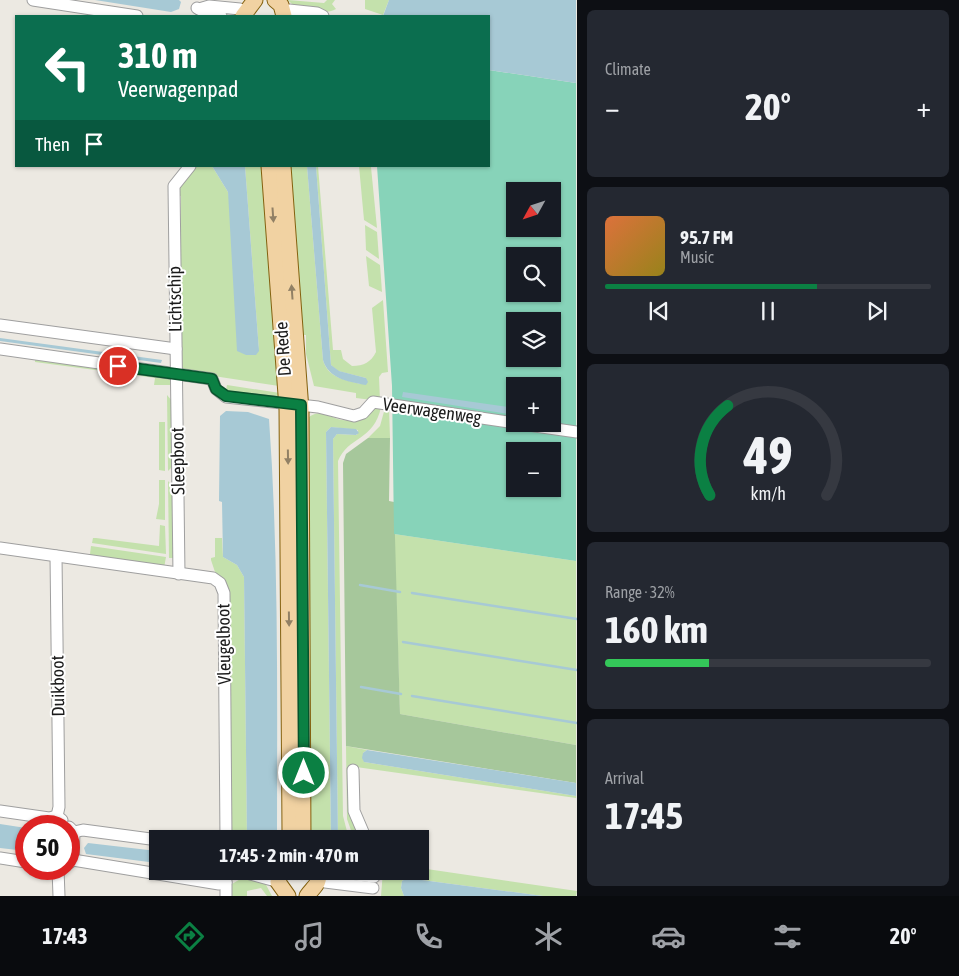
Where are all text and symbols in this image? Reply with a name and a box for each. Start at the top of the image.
icon: left [35,35,100,100]
text: 310 m [118,35,197,75]
text: Climate [605,60,651,78]
text: Veerwagenpad [118,76,238,102]
text: 20° [745,85,791,128]
text: − [605,91,620,123]
text: + [916,91,931,123]
icon: arrive [80,130,108,158]
text: Then [35,133,70,155]
north arrow [506,182,561,238]
map controls [506,182,561,497]
one-way arrow [270,207,278,223]
text: 95.7 FM [680,226,733,248]
button: search [506,247,561,302]
text: Music [680,248,714,266]
street label: Lichtschip [163,266,186,332]
one-way arrow [288,283,296,299]
icon: previous [645,297,673,325]
icon: pause [754,297,782,325]
icon: next [863,297,891,325]
button: layers [506,312,561,367]
street label: De Rede [270,321,295,377]
pin [97,345,139,387]
icon: arrive [104,352,132,380]
button: + [506,377,561,432]
street label: Veerwagenweg [381,393,483,428]
text: 49 [743,425,792,485]
street label: Sleepboot [166,427,189,495]
button: − [506,442,561,497]
one-way arrow [284,449,292,465]
text: km/h [750,483,786,504]
text: Range · 32% [605,583,675,601]
street label: Vleugelboot [212,603,235,685]
text: 160 km [605,608,708,651]
one-way arrow [285,612,293,628]
street label: Duikboot [46,655,69,717]
position arrow [277,746,329,798]
text: Arrival [605,769,644,787]
text: 17:45 [605,794,683,837]
speed limit sign: 50 [15,815,80,880]
text: 17:45 · 2 min · 470 m [219,844,359,866]
icon: directions [172,919,207,954]
icon: music [292,919,327,954]
icon: phone [411,919,446,954]
icon: climate [531,919,566,954]
icon: car [651,919,686,954]
icon: filters [770,919,805,954]
text: 17:43 [42,923,88,949]
text: 20° [890,923,917,949]

